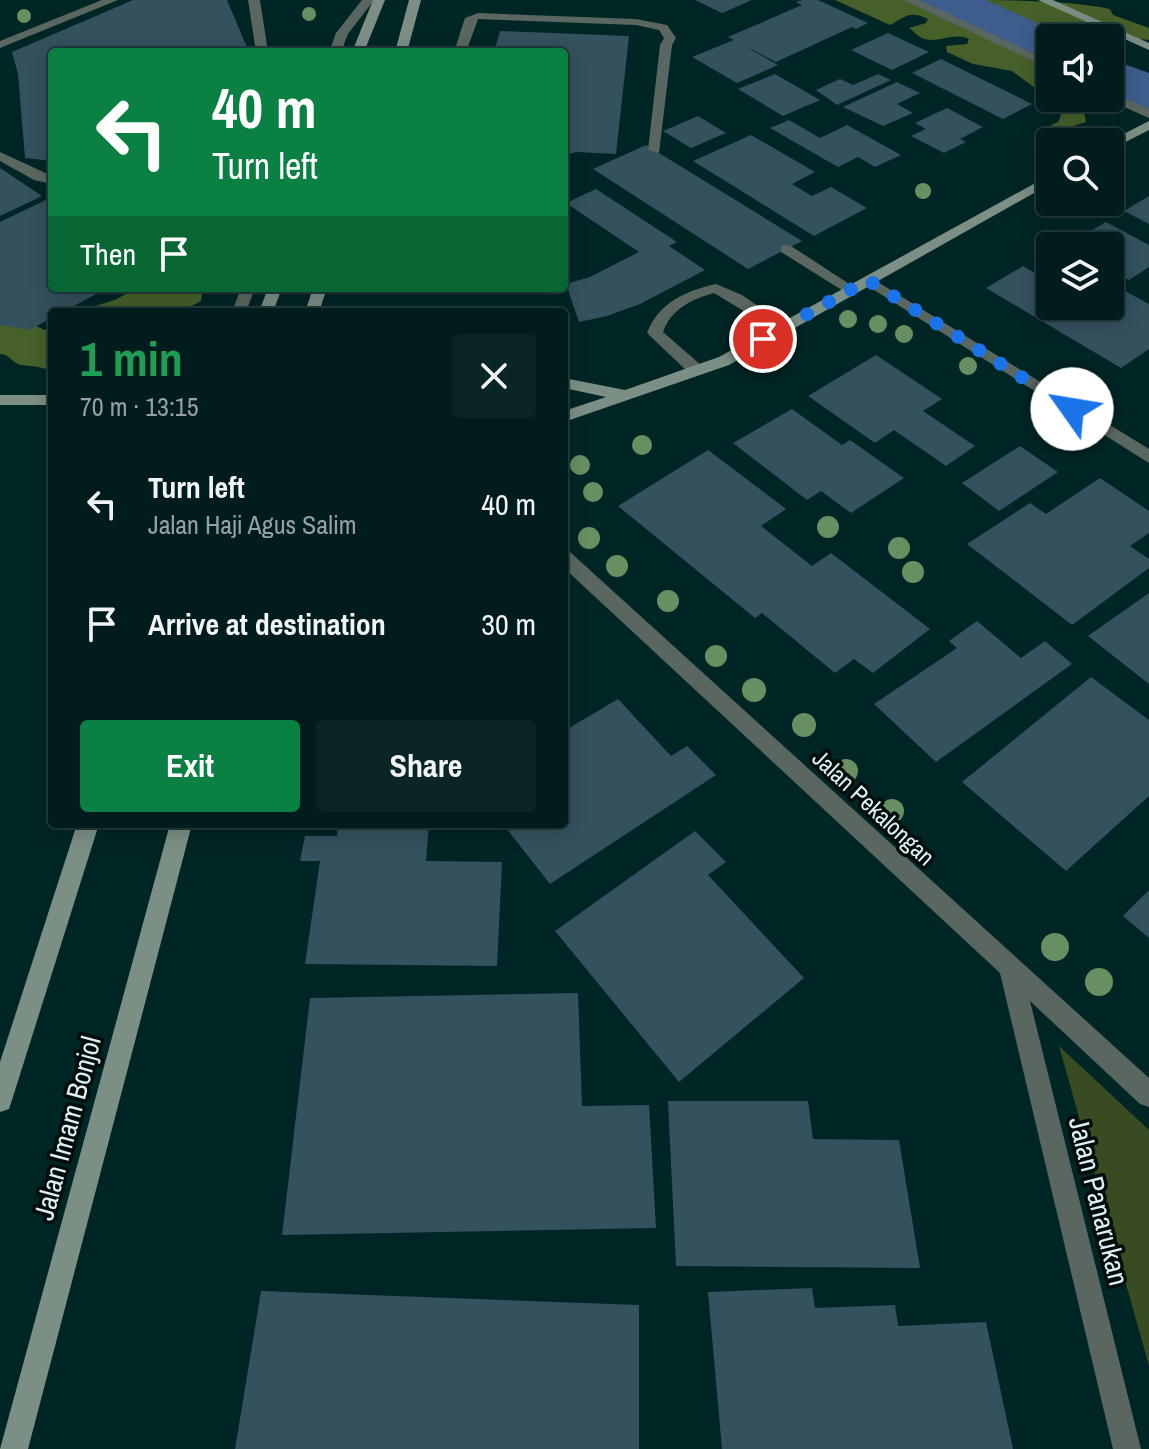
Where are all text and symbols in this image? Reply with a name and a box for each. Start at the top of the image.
map controls [1036,24,1124,320]
button: sound [1036,24,1124,112]
text: 40 m [212,70,317,145]
icon: left [80,80,184,184]
button: search [1036,128,1124,216]
text: Turn left [212,142,318,190]
icon: arrive [152,232,196,276]
button: layers [1036,232,1124,320]
text: Then [80,234,136,274]
pin [729,305,797,373]
icon: arrive [741,317,785,361]
text: 1 min [80,326,183,391]
button: close [452,334,536,418]
position arrow [1030,367,1114,451]
text: 70 m · 13:15 [80,389,199,424]
text: Turn left [148,467,245,507]
icon: left [80,482,124,526]
text: 40 m [481,484,536,524]
text: Jalan Haji Agus Salim [148,507,357,542]
icon: arrive [80,602,124,646]
text: Arrive at destination [148,604,386,644]
text: 30 m [481,604,536,644]
button: Exit [80,720,300,812]
button: Share [316,720,536,812]
street label: Jalan Pekalongan [806,742,942,872]
street label: Jalan Imam Bonjol [24,1032,110,1224]
street label: Jalan Panarukan [1060,1113,1138,1289]

